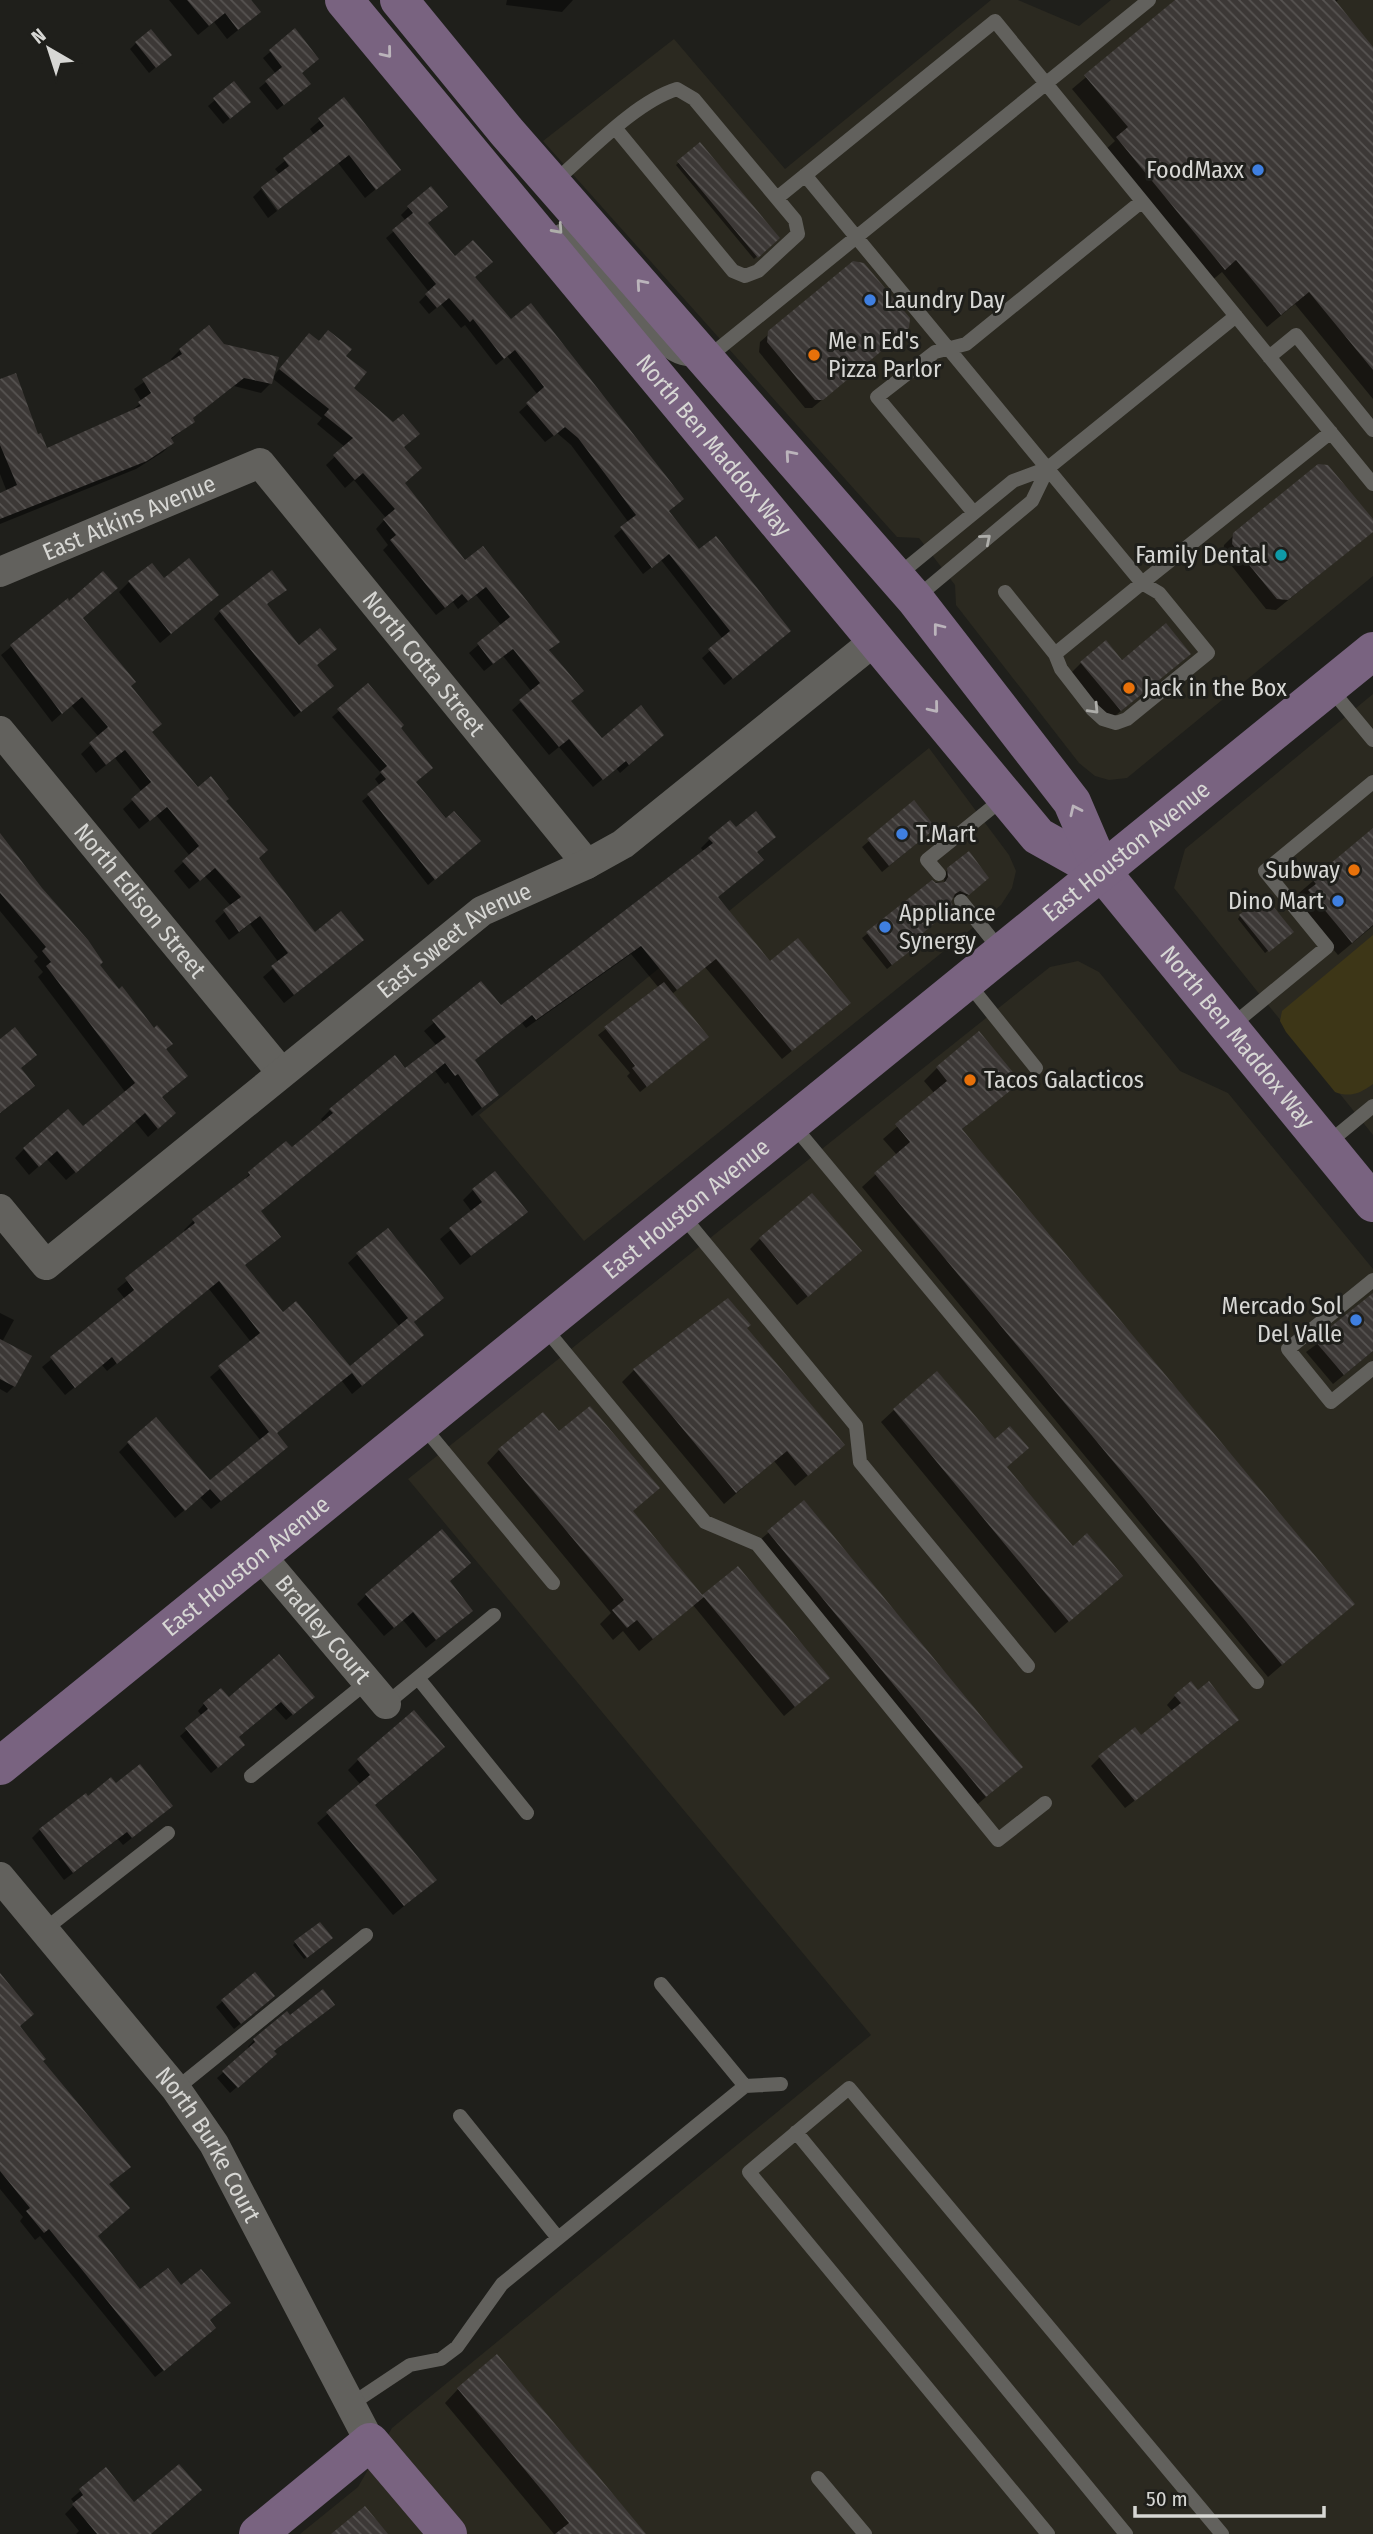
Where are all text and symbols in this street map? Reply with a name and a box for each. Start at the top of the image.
north arrow [14,14,84,84]
text: N [27,24,50,49]
one-way arrow [379,44,391,57]
place label: FoodMaxx [1146,156,1244,184]
marker: FoodMaxx [1250,162,1266,178]
one-way arrow [550,221,562,234]
one-way arrow [637,279,649,292]
place label: Laundry Day [884,286,1005,314]
marker: Laundry Day [862,292,878,308]
place label: Me n Ed's Pizza Parlor [828,327,942,383]
marker: Me n Ed's Pizza Parlor [806,347,822,363]
street label: North Ben Maddox Way [630,349,797,542]
one-way arrow [786,450,798,463]
street label: East Atkins Avenue [39,469,220,566]
one-way arrow [978,535,991,547]
place label: Family Dental [1135,541,1267,569]
marker: Family Dental [1273,547,1289,563]
street label: North Cotta Street [357,586,491,742]
one-way arrow [933,624,946,636]
place label: Jack in the Box [1143,674,1287,702]
marker: Jack in the Box [1121,680,1137,696]
one-way arrow [925,700,938,712]
one-way arrow [1086,701,1098,714]
street label: East Houston Avenue [1037,775,1215,927]
one-way arrow [1069,805,1083,817]
street label: North Edison Street [68,818,212,984]
place label: T.Mart [916,820,976,848]
marker: T.Mart [894,826,910,842]
place label: Subway [1265,856,1340,884]
marker: Subway [1346,862,1362,878]
street label: East Sweet Avenue [372,877,536,1004]
place label: Dino Mart [1228,887,1324,915]
marker: Dino Mart [1330,893,1346,909]
place label: Appliance Synergy [899,899,996,955]
marker: Appliance Synergy [877,919,893,935]
street label: North Ben Maddox Way [1154,940,1320,1134]
place label: Tacos Galacticos [984,1066,1144,1094]
marker: Tacos Galacticos [962,1072,978,1088]
street label: East Houston Avenue [597,1133,775,1285]
place label: Mercado Sol Del Valle [1222,1292,1342,1348]
marker: Mercado Sol Del Valle [1348,1312,1364,1328]
street label: East Houston Avenue [157,1490,335,1642]
street label: Bradley Court [269,1570,377,1689]
street label: North Burke Court [150,2061,267,2227]
scale bar [1135,2474,1324,2518]
text: 50 m [1146,2486,1188,2512]

